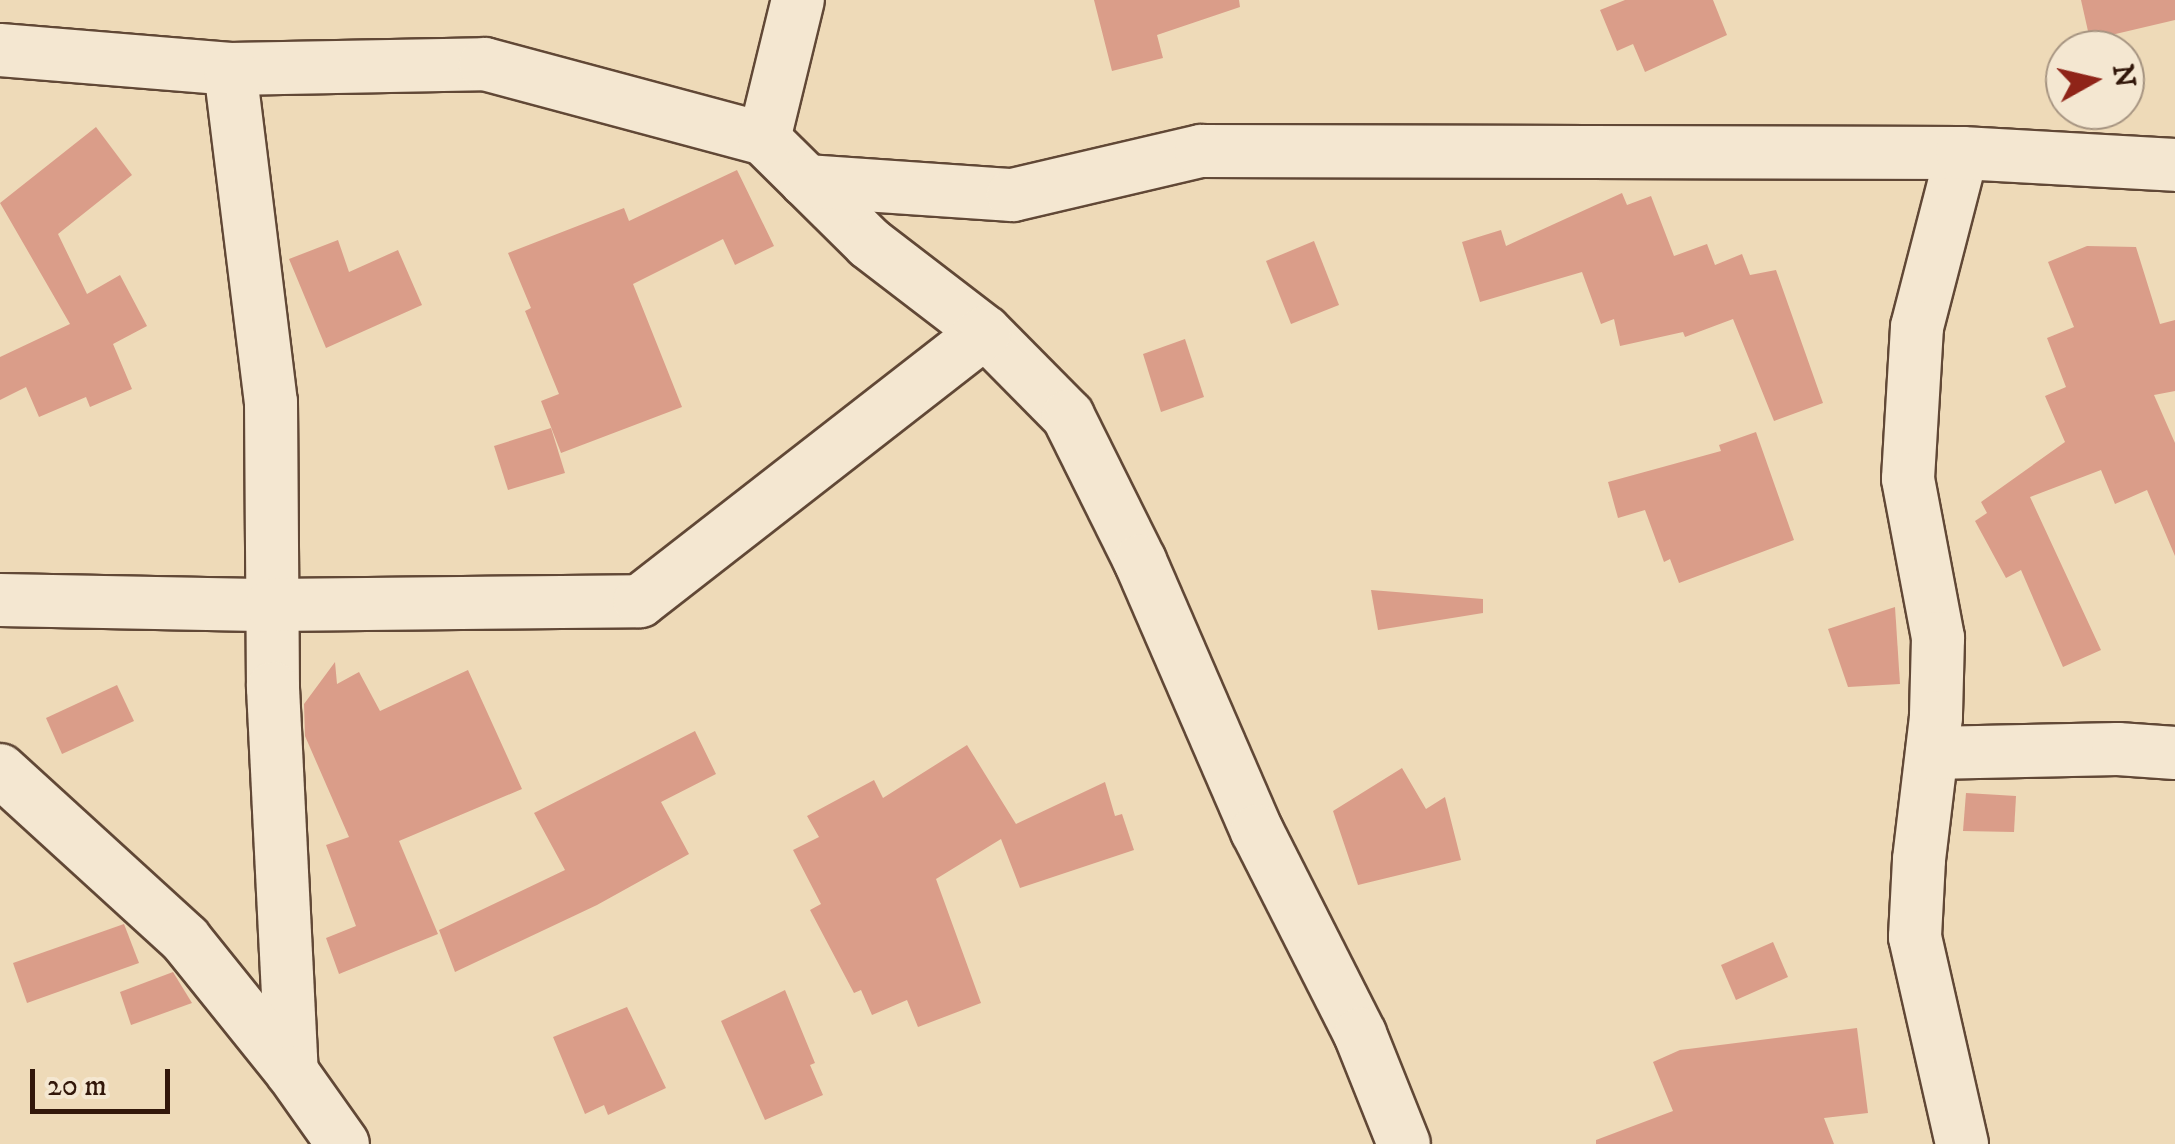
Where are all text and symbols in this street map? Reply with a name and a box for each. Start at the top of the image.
north arrow [2045,30,2145,130]
text: N [2104,62,2142,90]
scale bar [35,1049,175,1111]
text: 20 m [47,1068,107,1105]

